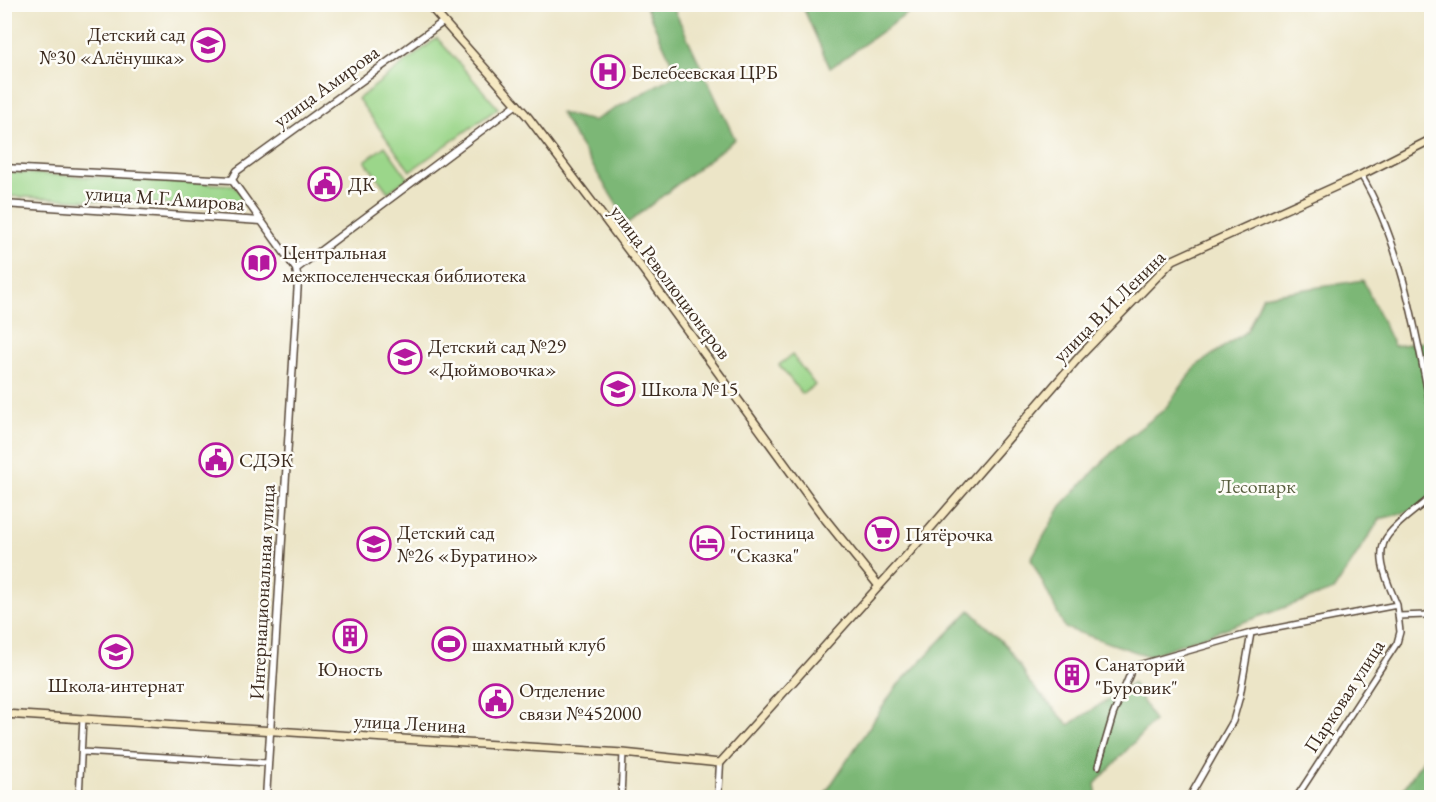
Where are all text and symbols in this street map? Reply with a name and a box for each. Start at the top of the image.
place label: Детский сад №30 «Алёнушка» [39,21,185,70]
school or university icon: Детский сад №30 «Алёнушка» [190,27,226,63]
street label: улица Амирова [268,39,384,133]
hospital icon: Белебеевская ЦРБ [590,54,626,90]
place label: Белебеевская ЦРБ [631,59,778,85]
public building icon: ДК [307,166,343,202]
place label: ДК [348,171,376,197]
street label: улица М.Г.Амирова [84,179,246,217]
street label: улица Революционеров [604,200,738,364]
place label: Центральная межпоселенческая библиотека [282,239,526,288]
street label: улица В.И.Ленина [1047,244,1171,368]
library icon: Центральная межпоселенческая библиотека [241,245,277,281]
place label: Детский сад №29 «Дюймовочка» [428,333,566,382]
school or university icon: Детский сад №29 «Дюймовочка» [387,339,423,375]
school or university icon: Школа №15 [600,371,636,407]
place label: Школа №15 [641,376,738,402]
public building icon: СДЭК [198,442,234,478]
place label: СДЭК [239,447,294,473]
park label: Лесопарк [1218,473,1296,499]
street label: Интернациональная улица [243,484,281,700]
supermarket icon: Пятёрочка [864,516,900,552]
place label: Детский сад №26 «Буратино» [397,519,538,568]
place label: Гостиница "Сказка" [730,519,815,568]
place label: Пятёрочка [905,521,993,547]
hotel icon: Гостиница "Сказка" [689,525,725,561]
school or university icon: Детский сад №26 «Буратино» [356,526,392,562]
building icon: Юность [332,618,368,654]
sports icon: шахматный клуб [431,626,467,662]
place label: шахматный клуб [472,631,606,657]
school or university icon: Школа-интернат [98,634,134,670]
street label: Парковая улица [1298,634,1390,758]
place label: Санаторий "Буровик" [1095,651,1186,700]
place label: Юность [317,656,383,682]
building icon: Санаторий "Буровик" [1054,657,1090,693]
place label: Школа-интернат [48,672,184,698]
place label: Отделение связи №452000 [519,677,642,726]
public building icon: Отделение связи №452000 [478,683,514,719]
street label: улица Ленина [353,707,467,739]

